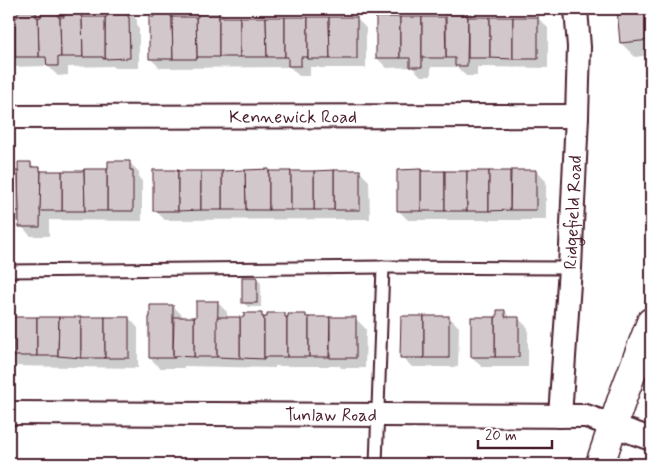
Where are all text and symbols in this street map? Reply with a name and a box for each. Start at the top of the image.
street label: Kennewick Road [229,105,357,130]
street label: Ridgefield Road [559,155,588,270]
street label: Tunlaw Road [285,403,377,428]
scale bar [478,418,551,450]
text: 20 m [485,426,517,446]

